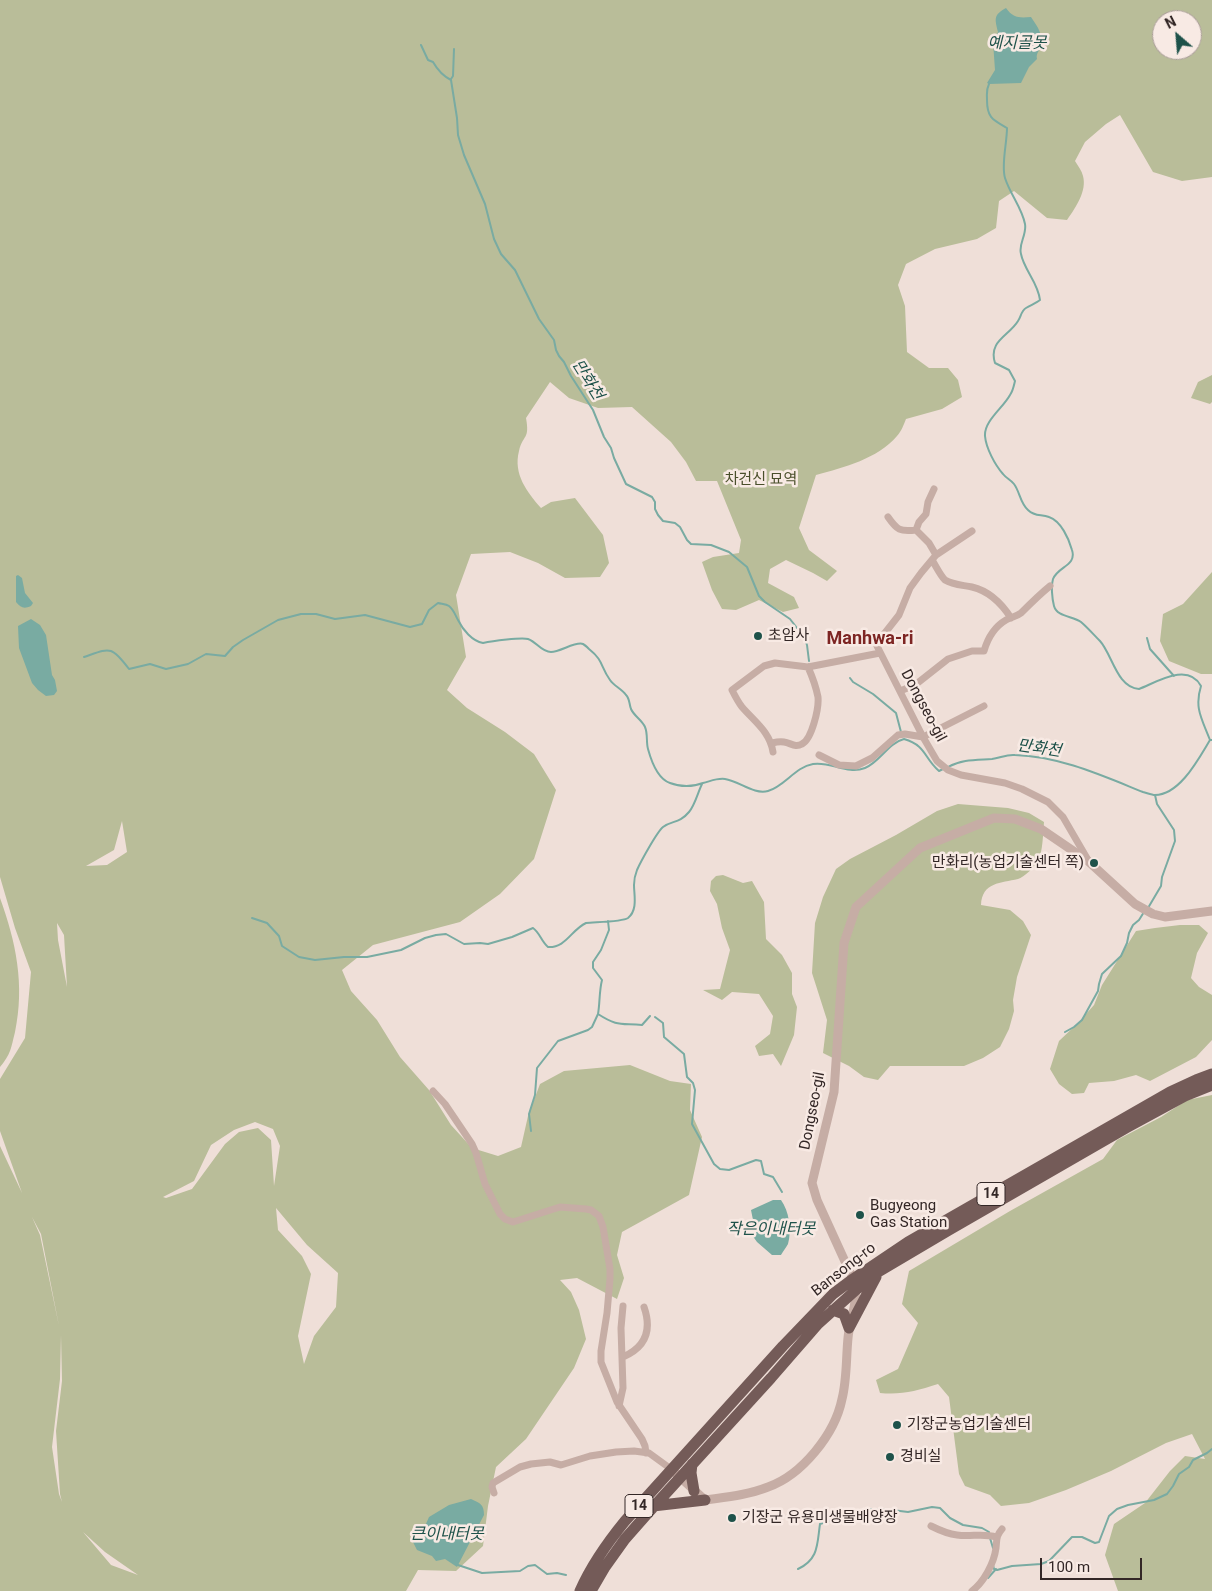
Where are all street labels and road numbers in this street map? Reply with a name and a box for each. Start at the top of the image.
street label: Dongseo-gil [896,667,950,745]
street label: Dongseo-gil [797,1070,829,1152]
road number: 14 [977,1182,1005,1206]
street label: Bansong-ro [808,1239,880,1301]
road number: 14 [625,1494,653,1518]

